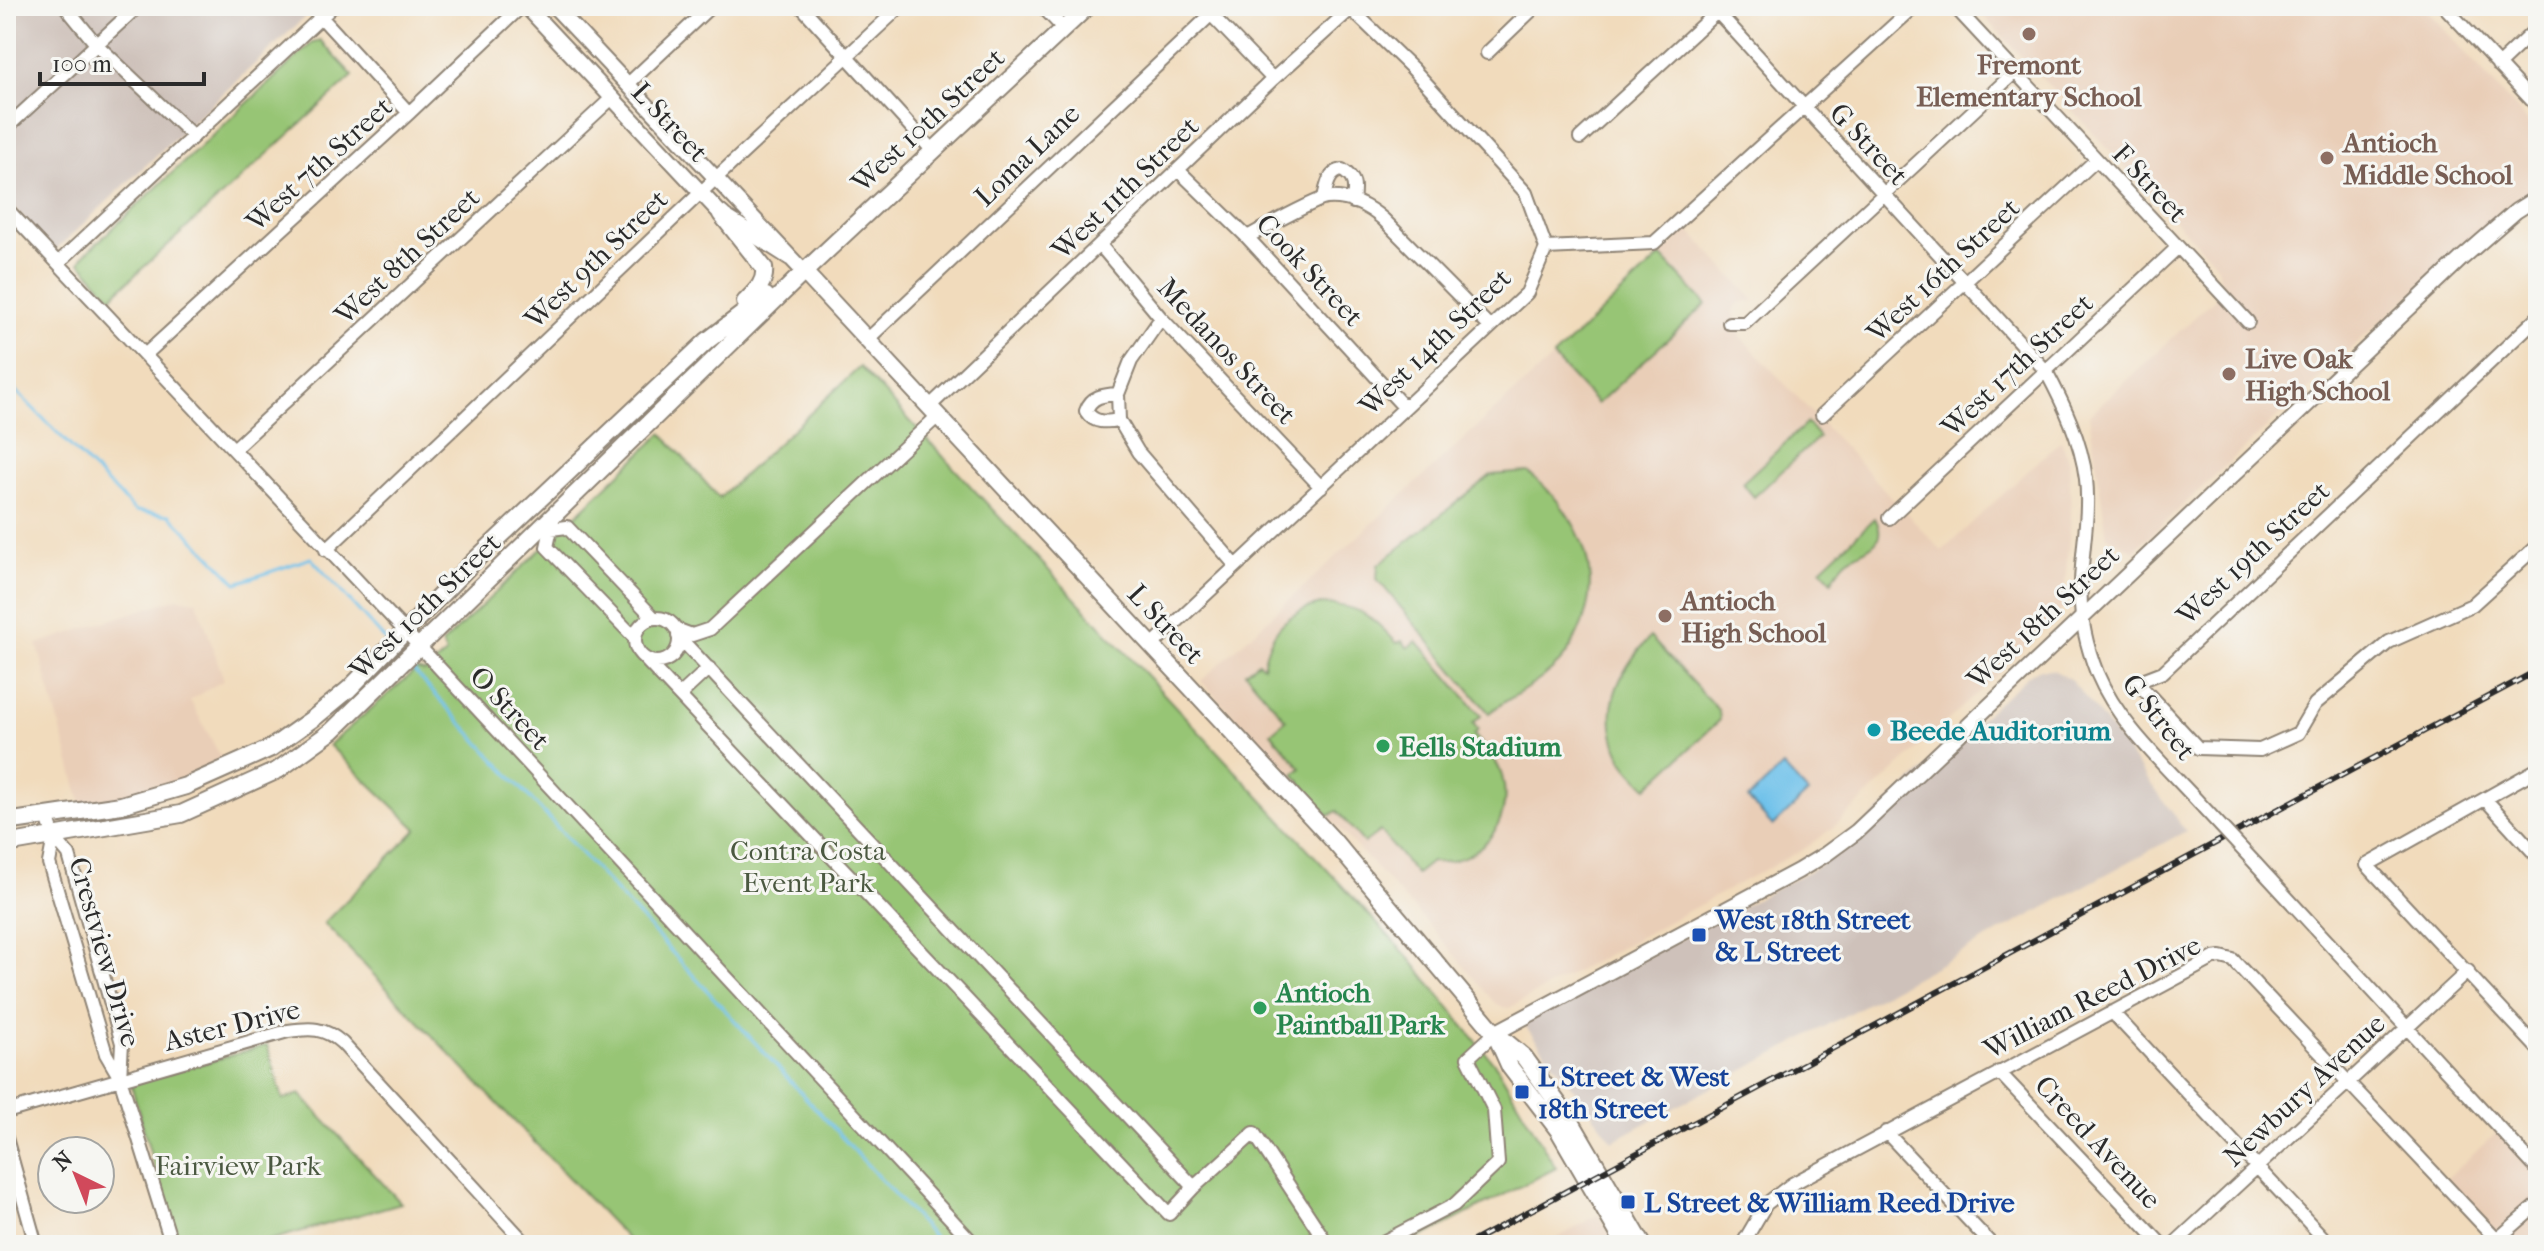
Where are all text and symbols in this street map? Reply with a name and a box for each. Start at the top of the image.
marker: Fremont Elementary School [2020,25,2038,43]
scale bar [40,36,204,86]
street label: West 10th Street [844,41,1011,200]
place label: Fremont Elementary School [1916,48,2142,113]
text: 100 m [52,50,112,78]
street label: L Street [625,75,715,169]
street label: West 7th Street [238,90,399,239]
street label: G Street [1823,96,1915,192]
street label: Loma Lane [968,97,1086,213]
street label: West 11th Street [1044,110,1205,267]
place label: Antioch Middle School [2341,126,2513,191]
street label: F Street [2106,137,2194,229]
marker: Antioch Middle School [2318,149,2336,167]
street label: West 8th Street [327,181,486,332]
street label: West 9th Street [517,182,674,336]
street label: West 16th Street [1859,191,2026,350]
street label: Cook Street [1250,207,1370,333]
street label: West 14th Street [1352,261,1518,423]
street label: Medanos Street [1151,271,1303,431]
street label: West 17th Street [1934,286,2100,444]
place label: Live Oak High School [2245,342,2390,407]
marker: Live Oak High School [2220,365,2238,383]
street label: West 19th Street [2169,474,2336,633]
street label: West 10th Street [342,526,507,687]
street label: West 18th Street [1960,538,2126,696]
street label: L Street [1121,577,1211,671]
place label: Antioch High School [1679,584,1826,649]
marker: Antioch High School [1656,607,1674,625]
street label: O Street [463,659,557,757]
street label: G Street [2115,668,2203,766]
place label: Beede Auditorium [1890,714,2112,747]
marker: Beede Auditorium [1865,721,1883,739]
place label: Eells Stadium [1399,730,1562,763]
marker: Eells Stadium [1374,737,1392,755]
park label: Contra Costa Event Park [730,834,887,899]
street label: Crestview Drive [62,853,148,1051]
place label: West 18th Street & L Street [1714,903,1912,968]
marker: West 18th Street & L Street [1690,926,1708,944]
street label: William Reed Drive [1977,928,2206,1066]
place label: Antioch Paintball Park [1274,976,1446,1041]
street label: Aster Drive [160,992,303,1058]
marker: Antioch Paintball Park [1251,999,1269,1017]
street label: Newbury Avenue [2216,1007,2392,1173]
place label: L Street & West 18th Street [1538,1060,1731,1125]
street label: Creed Avenue [2028,1069,2168,1215]
marker: L Street & West 18th Street [1513,1083,1531,1101]
north arrow [36,1135,116,1215]
text: N [48,1146,78,1176]
park label: Fairview Park [155,1149,322,1182]
place label: L Street & William Reed Drive [1644,1186,2015,1219]
marker: L Street & William Reed Drive [1619,1193,1637,1211]

